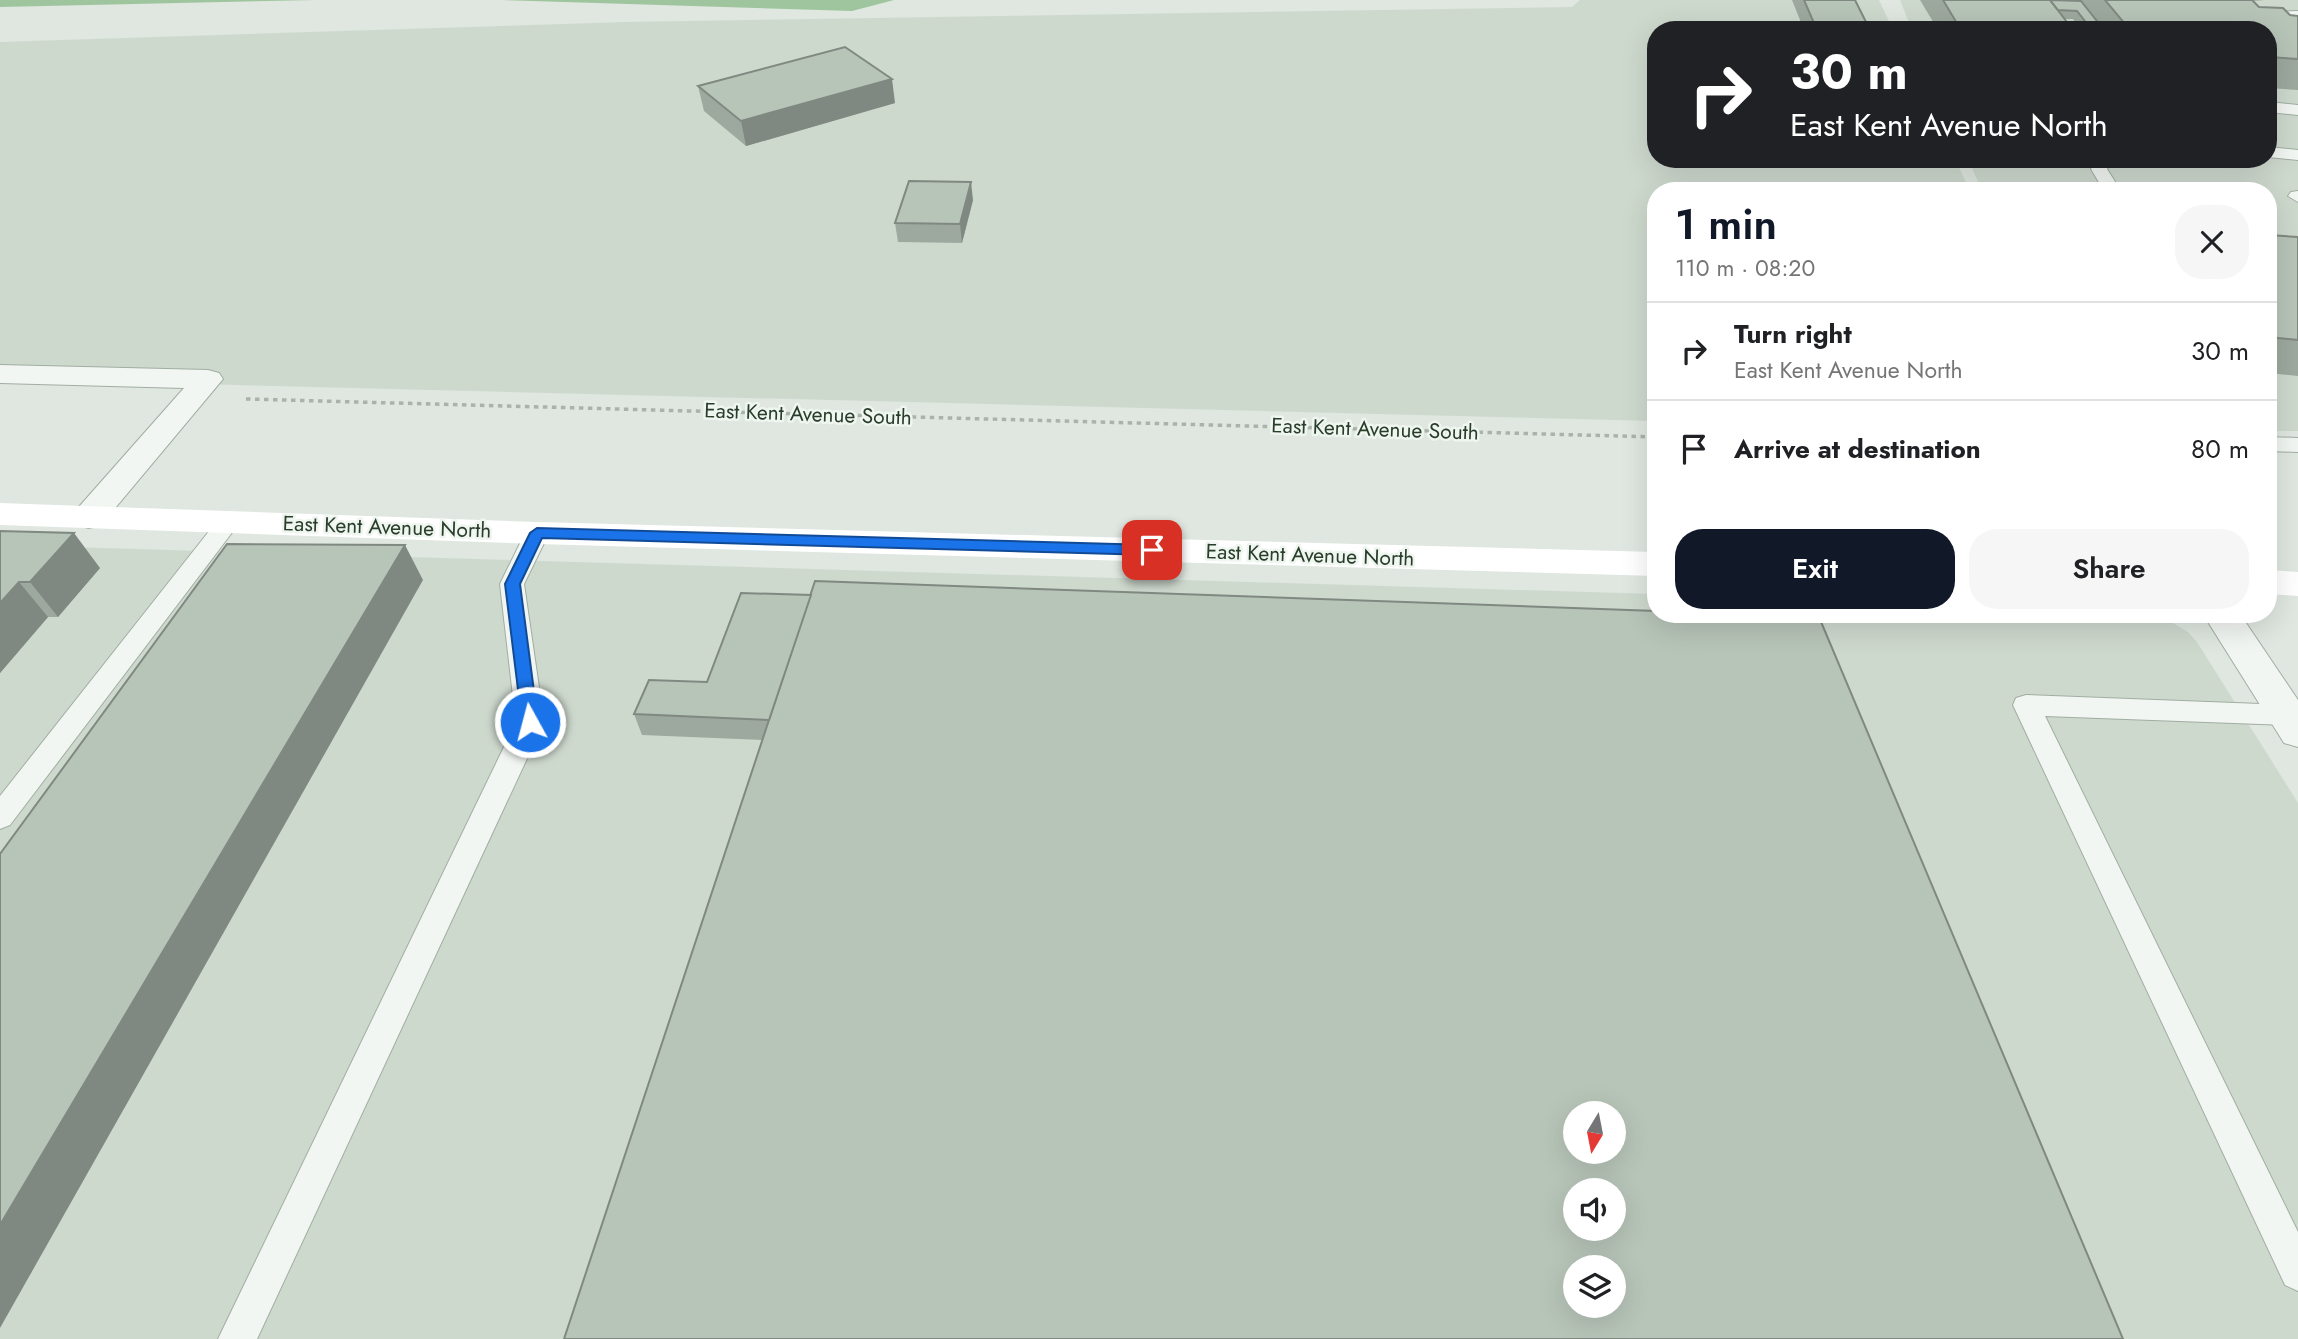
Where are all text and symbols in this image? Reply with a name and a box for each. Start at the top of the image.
text: 30 m [1790,37,1908,107]
icon: right [1675,49,1766,140]
text: East Kent Avenue North [1790,102,2108,148]
text: 1 min [1675,194,1777,255]
button: close [2175,205,2249,279]
text: 110 m · 08:20 [1675,251,1815,285]
text: Turn right [1734,315,1852,353]
icon: right [1675,332,1713,370]
text: 30 m [2191,332,2249,370]
text: East Kent Avenue North [1734,353,1962,387]
street label: East Kent Avenue South [704,395,912,433]
street label: East Kent Avenue South [1271,410,1479,448]
icon: arrive [1675,430,1713,468]
text: Arrive at destination [1734,430,1981,468]
text: 80 m [2191,430,2249,468]
street label: East Kent Avenue North [282,508,492,546]
pin [1122,520,1182,580]
button: Exit [1675,529,1955,609]
button: Share [1969,529,2249,609]
icon: arrive [1133,531,1171,569]
street label: East Kent Avenue North [1205,536,1415,574]
position arrow [493,685,567,759]
north arrow [1563,1101,1626,1164]
map controls [1563,1101,1626,1318]
button: sound [1563,1178,1626,1241]
button: layers [1563,1255,1626,1318]

